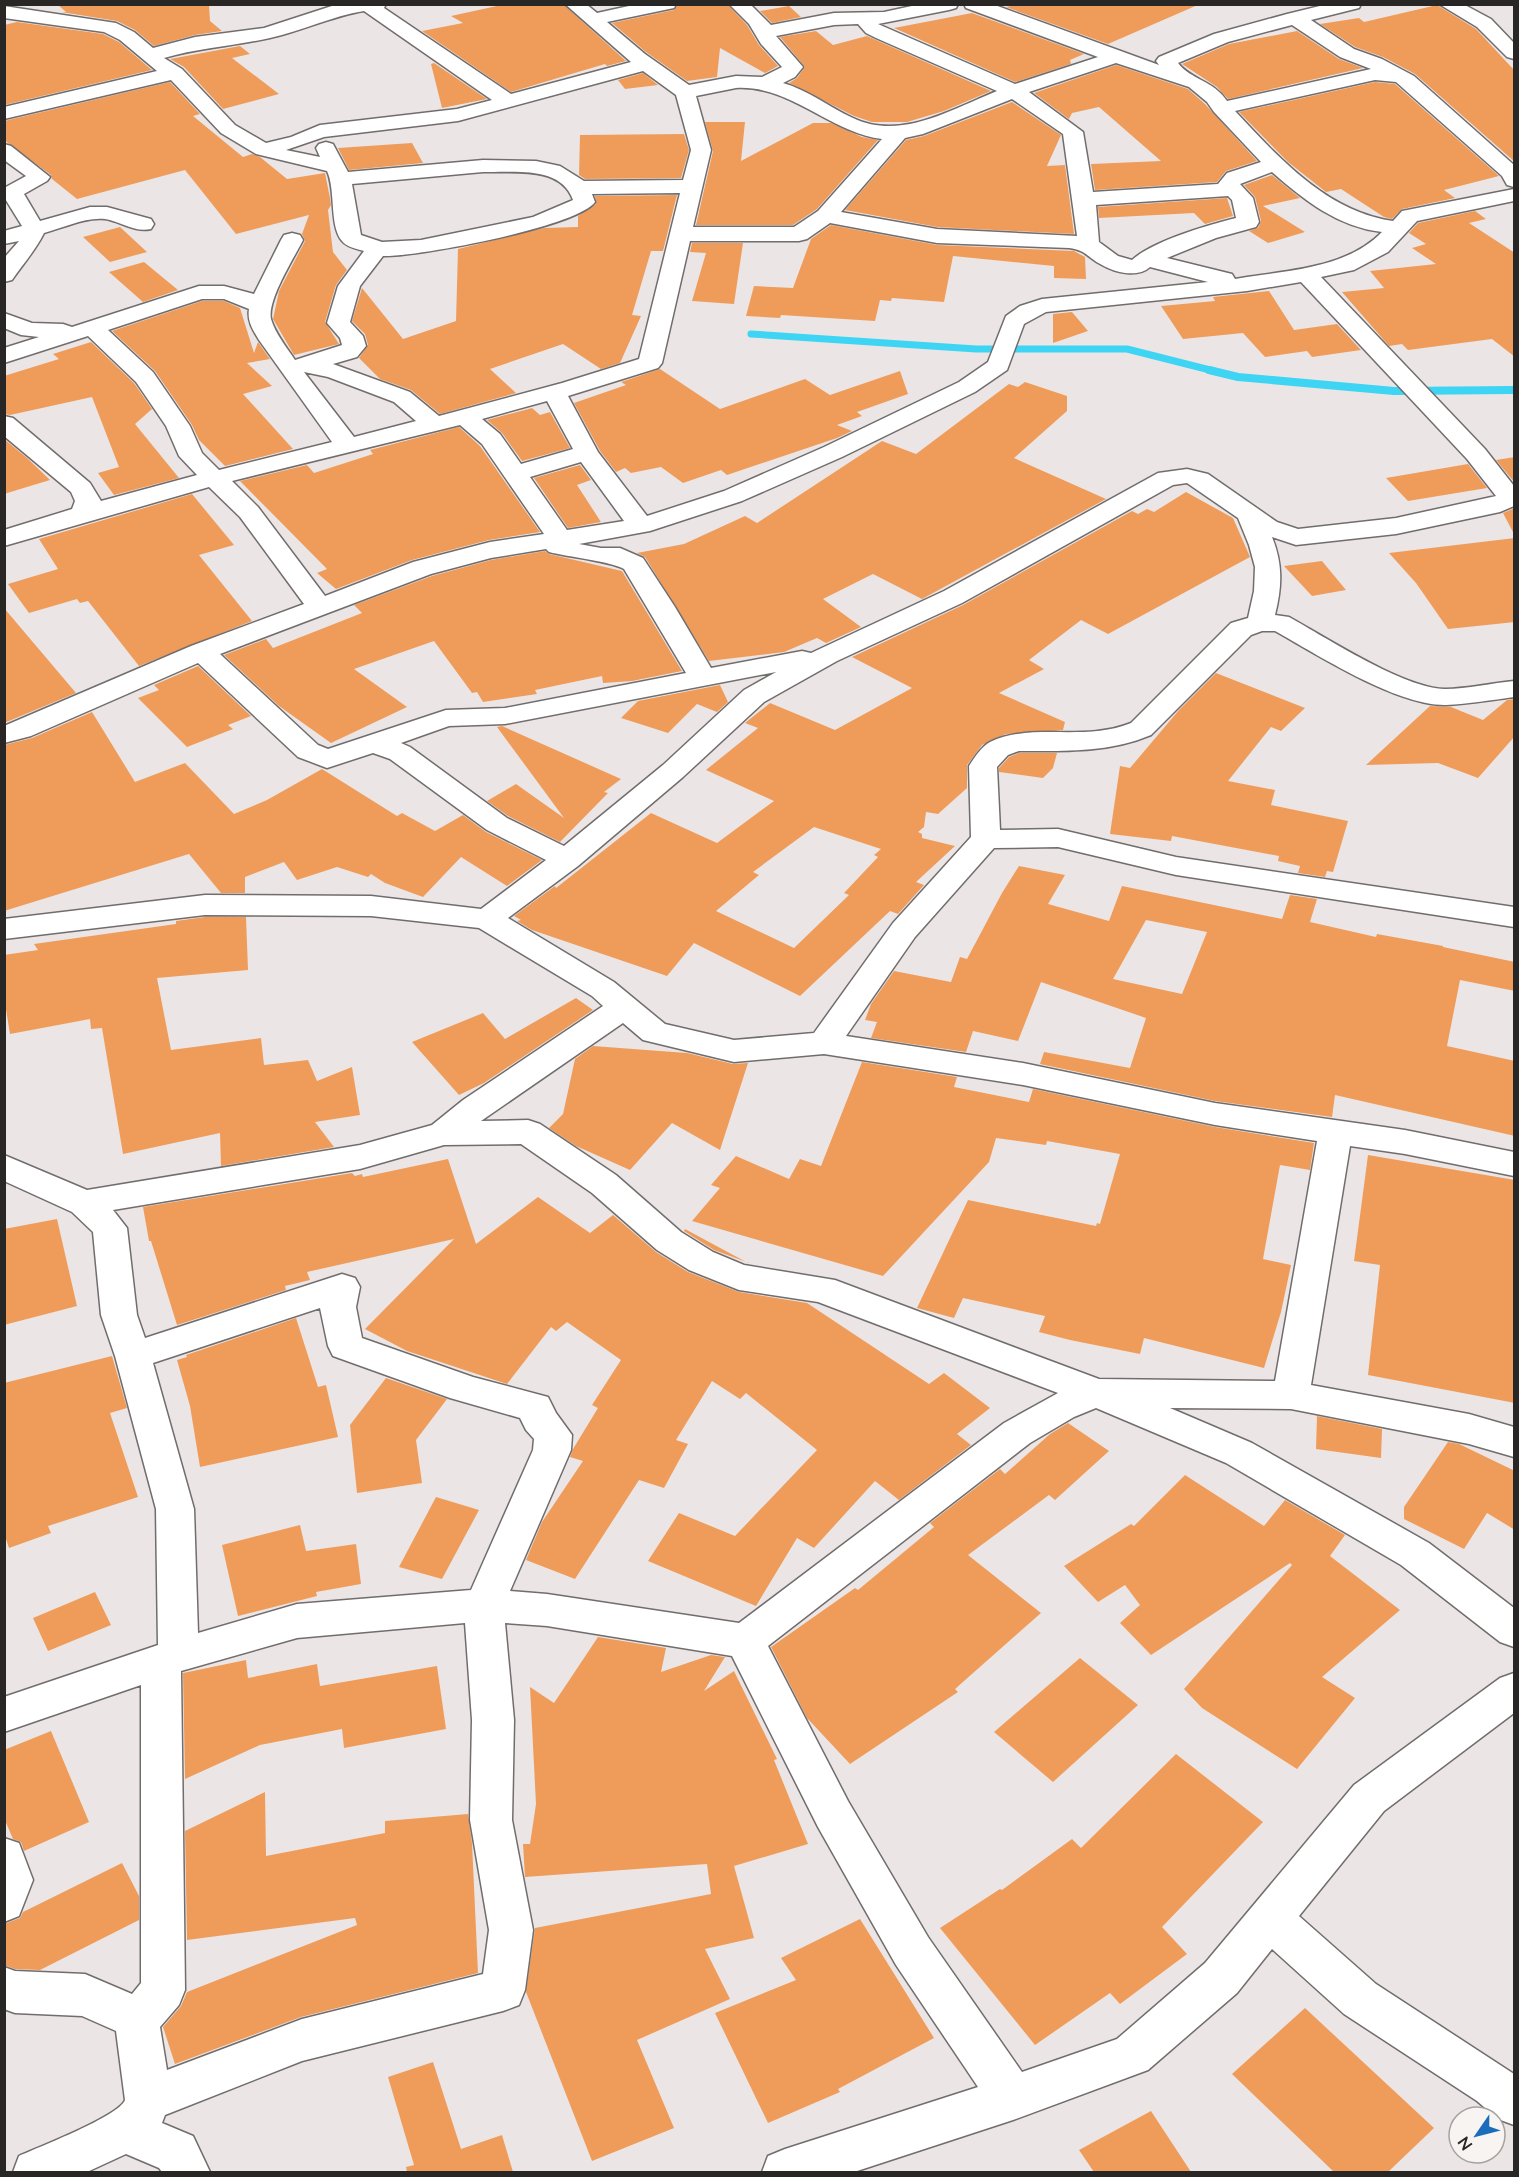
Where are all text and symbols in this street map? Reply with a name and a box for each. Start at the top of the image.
north arrow [1447,2105,1507,2165]
text: N [1453,2133,1476,2154]

